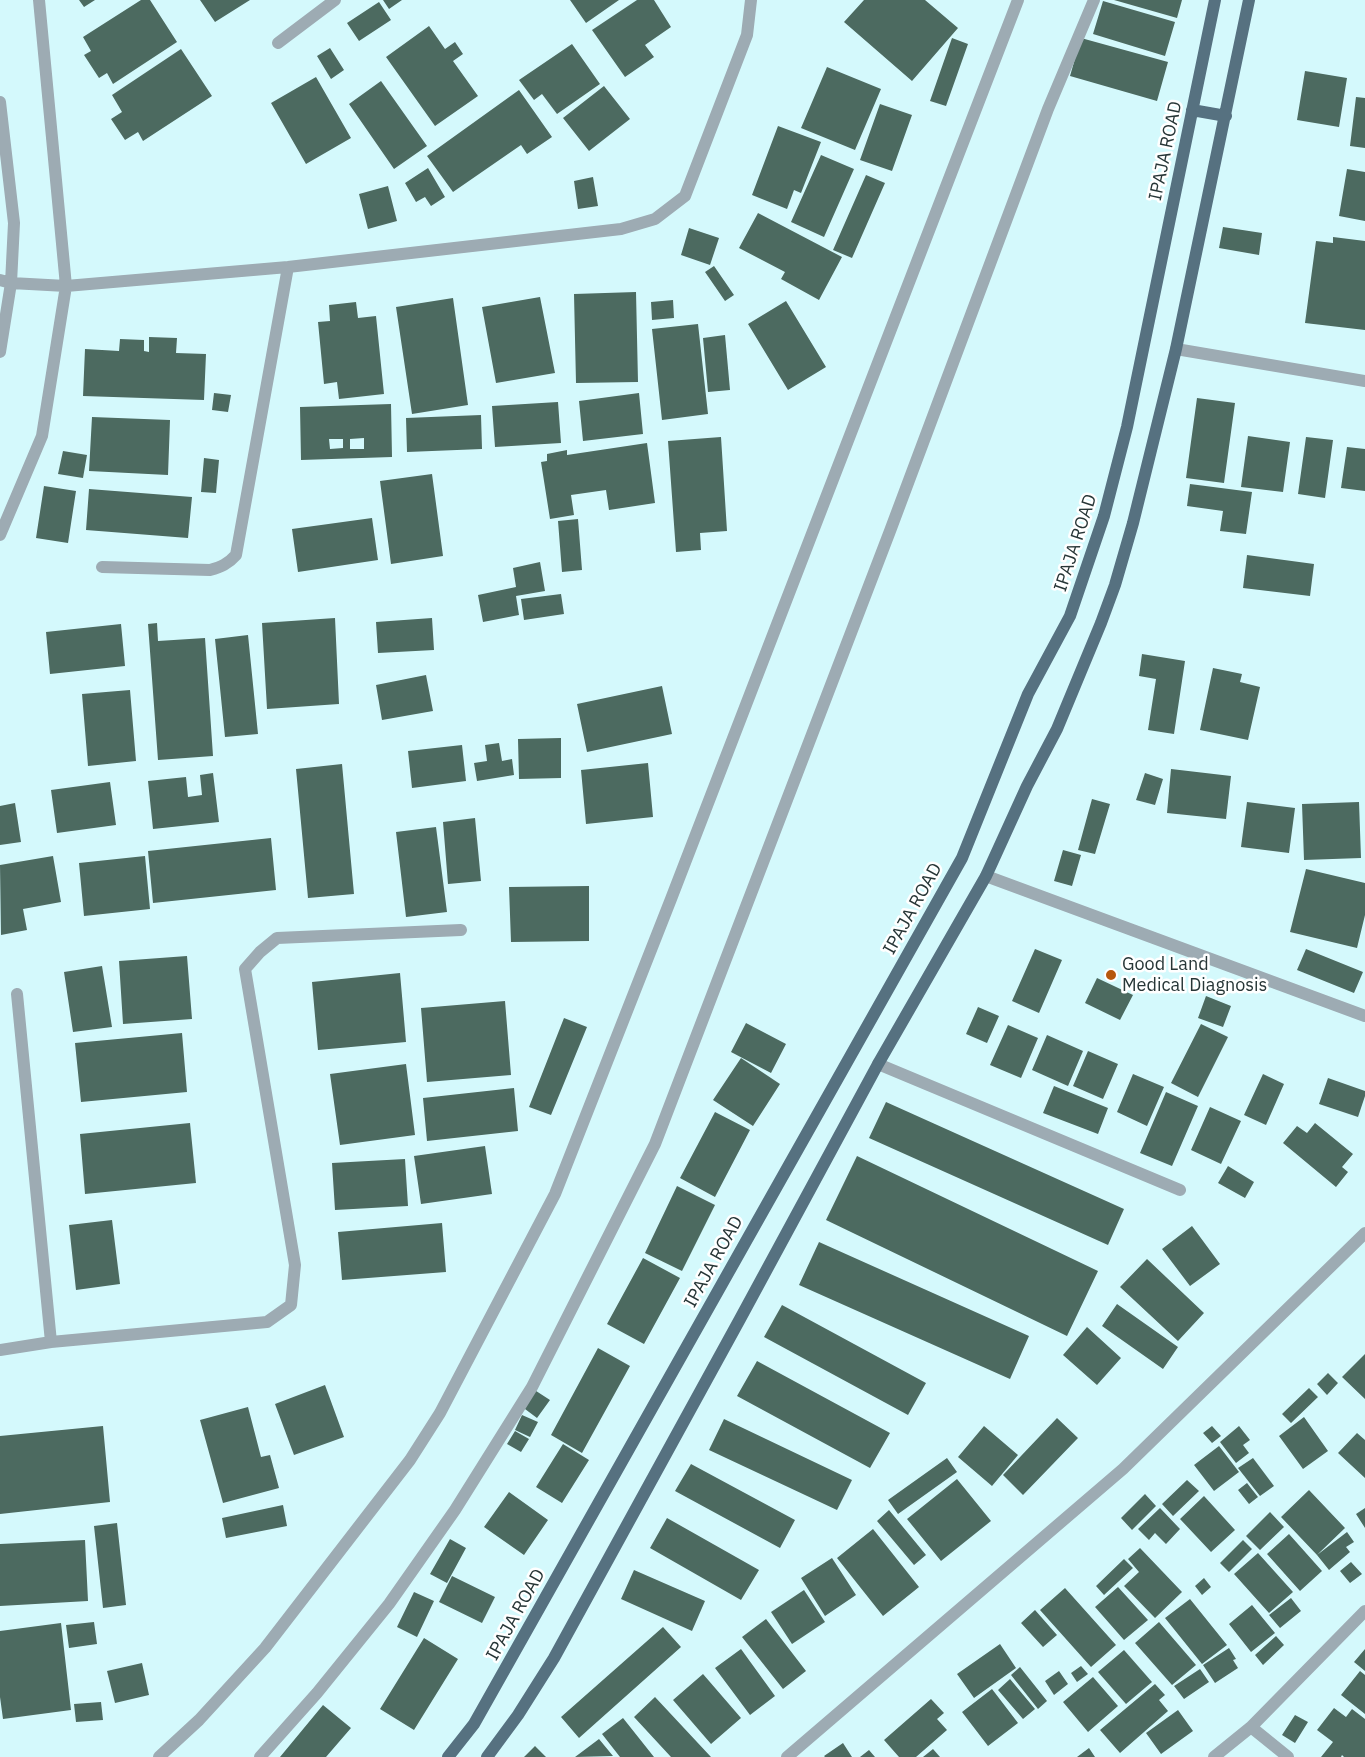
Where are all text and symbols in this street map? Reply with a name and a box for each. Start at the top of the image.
street label: IPAJA ROAD [1145,99,1187,203]
street label: IPAJA ROAD [1050,492,1102,594]
street label: IPAJA ROAD [879,860,947,958]
place label: Good Land Medical Diagnosis [1122,954,1267,996]
marker: Good Land Medical Diagnosis [1104,968,1118,982]
street label: IPAJA ROAD [680,1213,748,1311]
street label: IPAJA ROAD [482,1566,550,1664]

